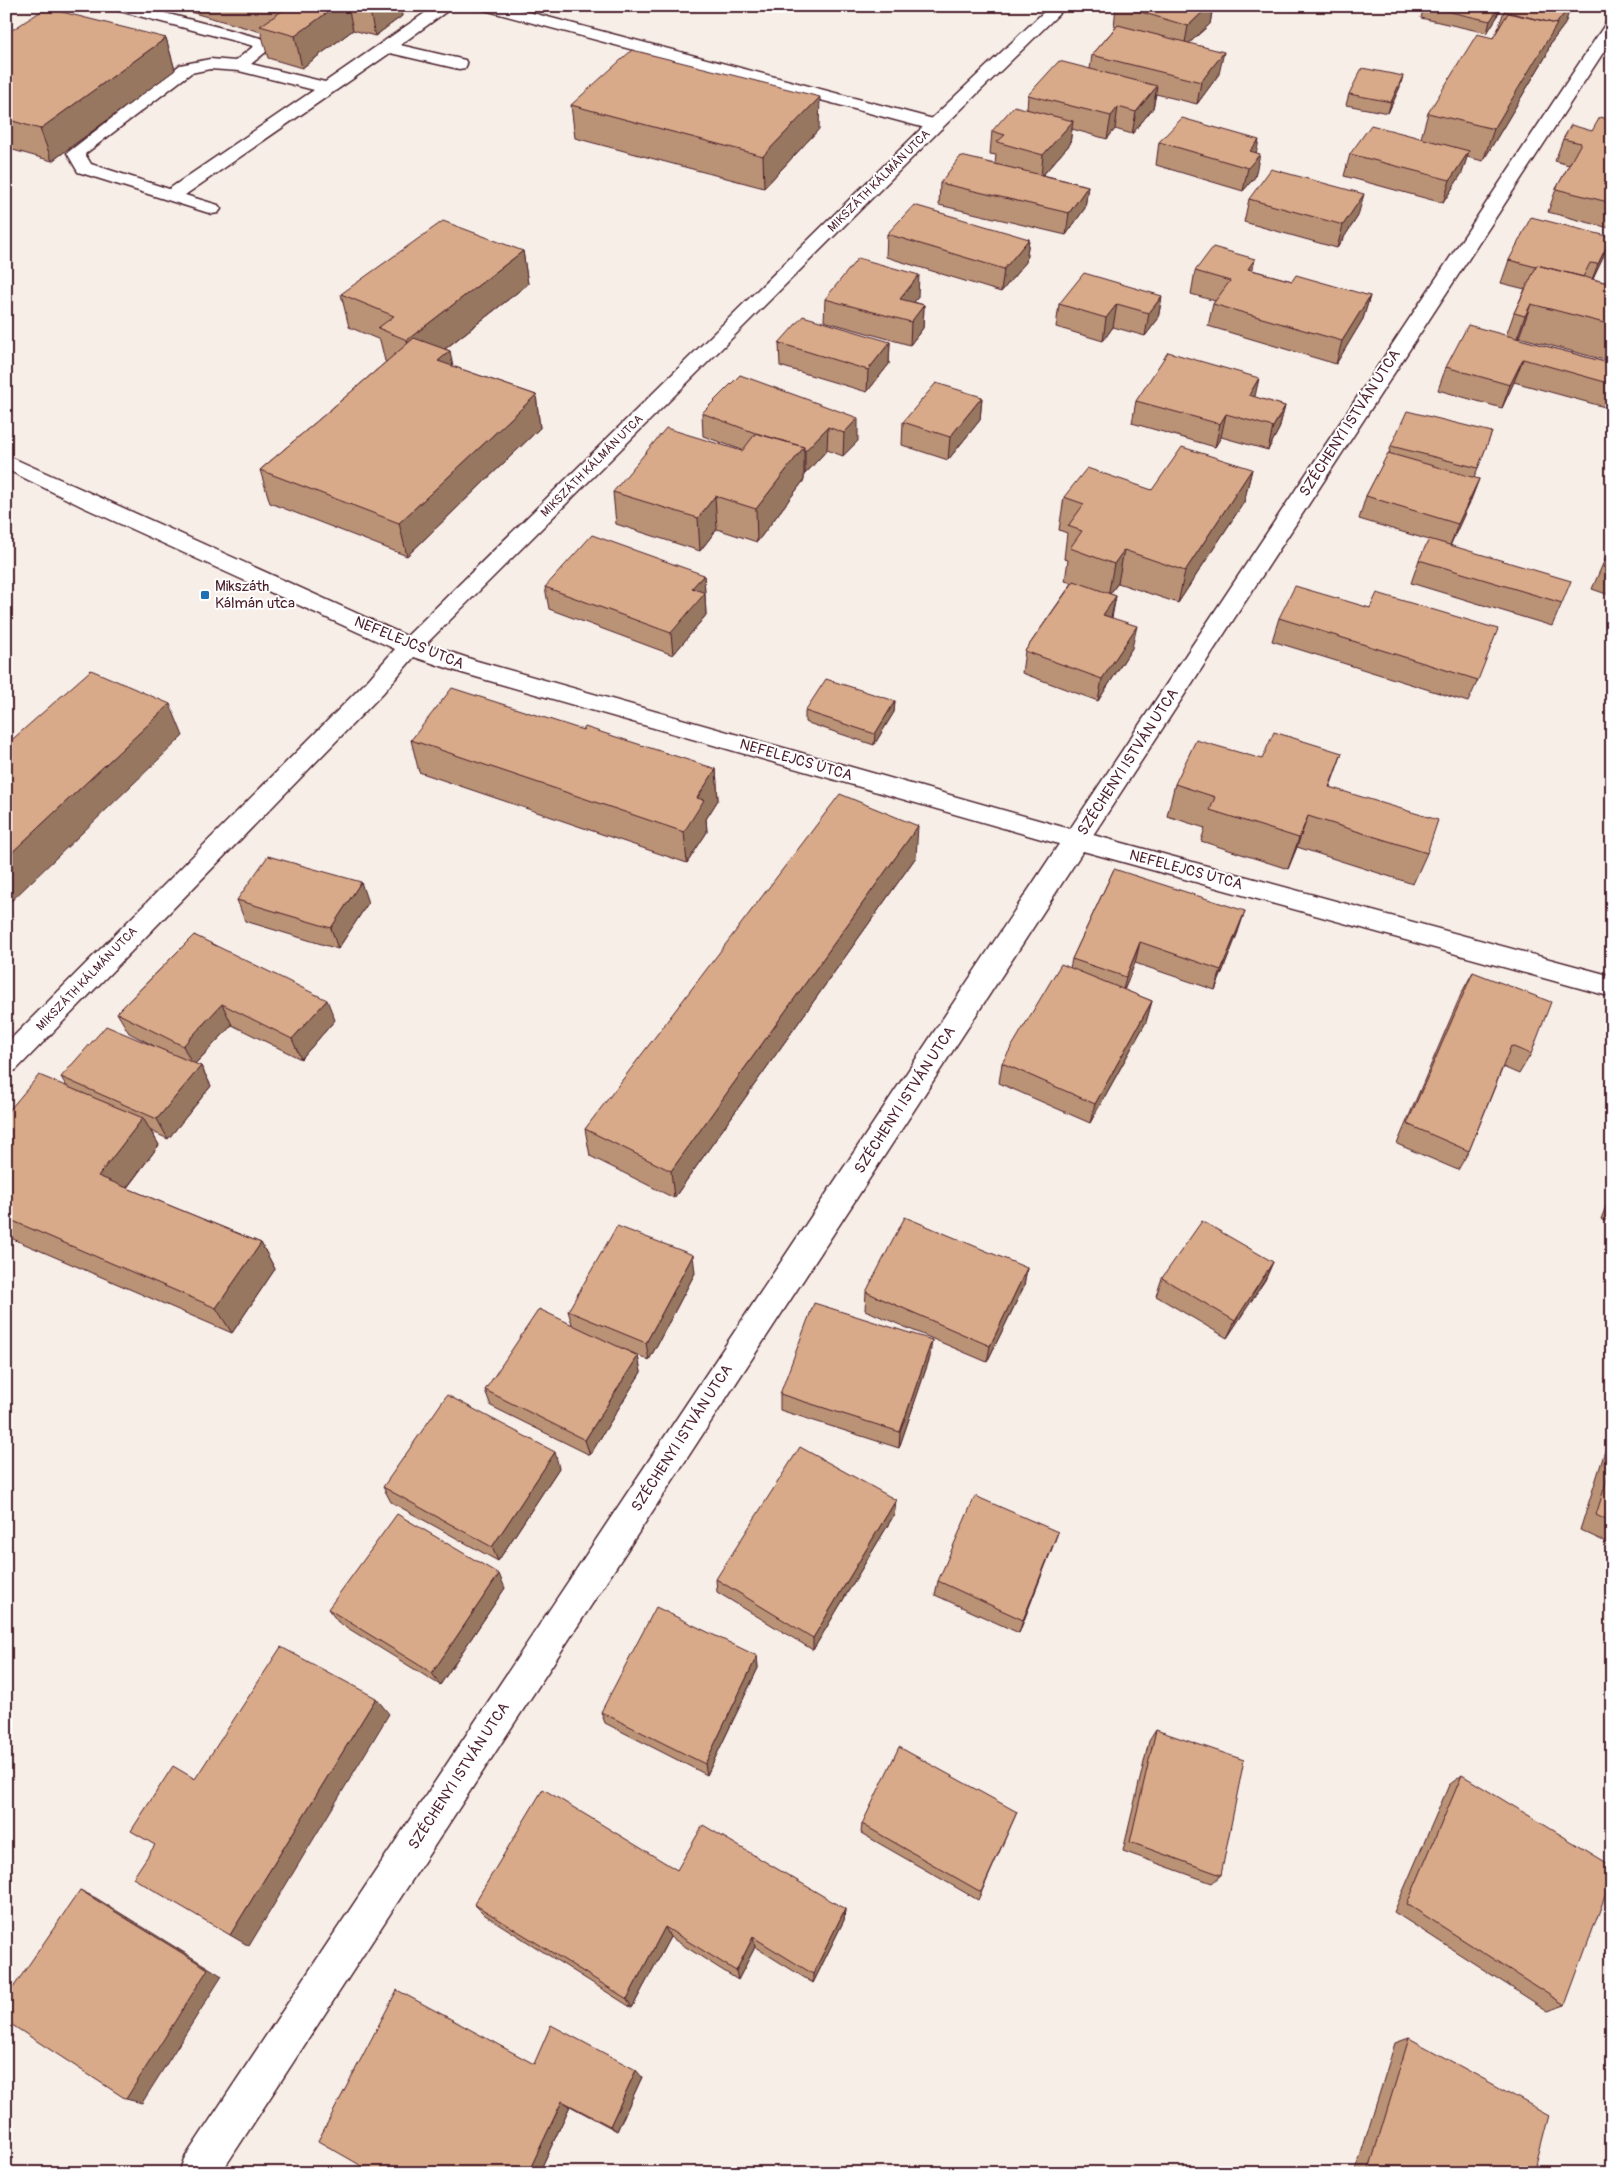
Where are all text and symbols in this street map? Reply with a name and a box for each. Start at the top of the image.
street label: MIKSZÁTH KÁLMÁN UTCA [824,126,933,235]
street label: SZÉCHENYI ISTVÁN UTCA [1295,346,1405,500]
street label: MIKSZÁTH KÁLMÁN UTCA [537,411,646,520]
place label: Mikszáth Kálmán utca [215,577,295,613]
marker: Mikszáth Kálmán utca [199,589,211,601]
street label: NEFELEJCS UTCA [351,612,467,674]
street label: SZÉCHENYI ISTVÁN UTCA [1073,685,1183,839]
street label: NEFELEJCS UTCA [737,735,855,785]
street label: NEFELEJCS UTCA [1127,846,1245,894]
street label: MIKSZÁTH KÁLMÁN UTCA [33,923,141,1034]
street label: SZÉCHENYI ISTVÁN UTCA [850,1023,960,1177]
street label: SZÉCHENYI ISTVÁN UTCA [627,1361,737,1515]
street label: SZÉCHENYI ISTVÁN UTCA [404,1699,514,1853]

